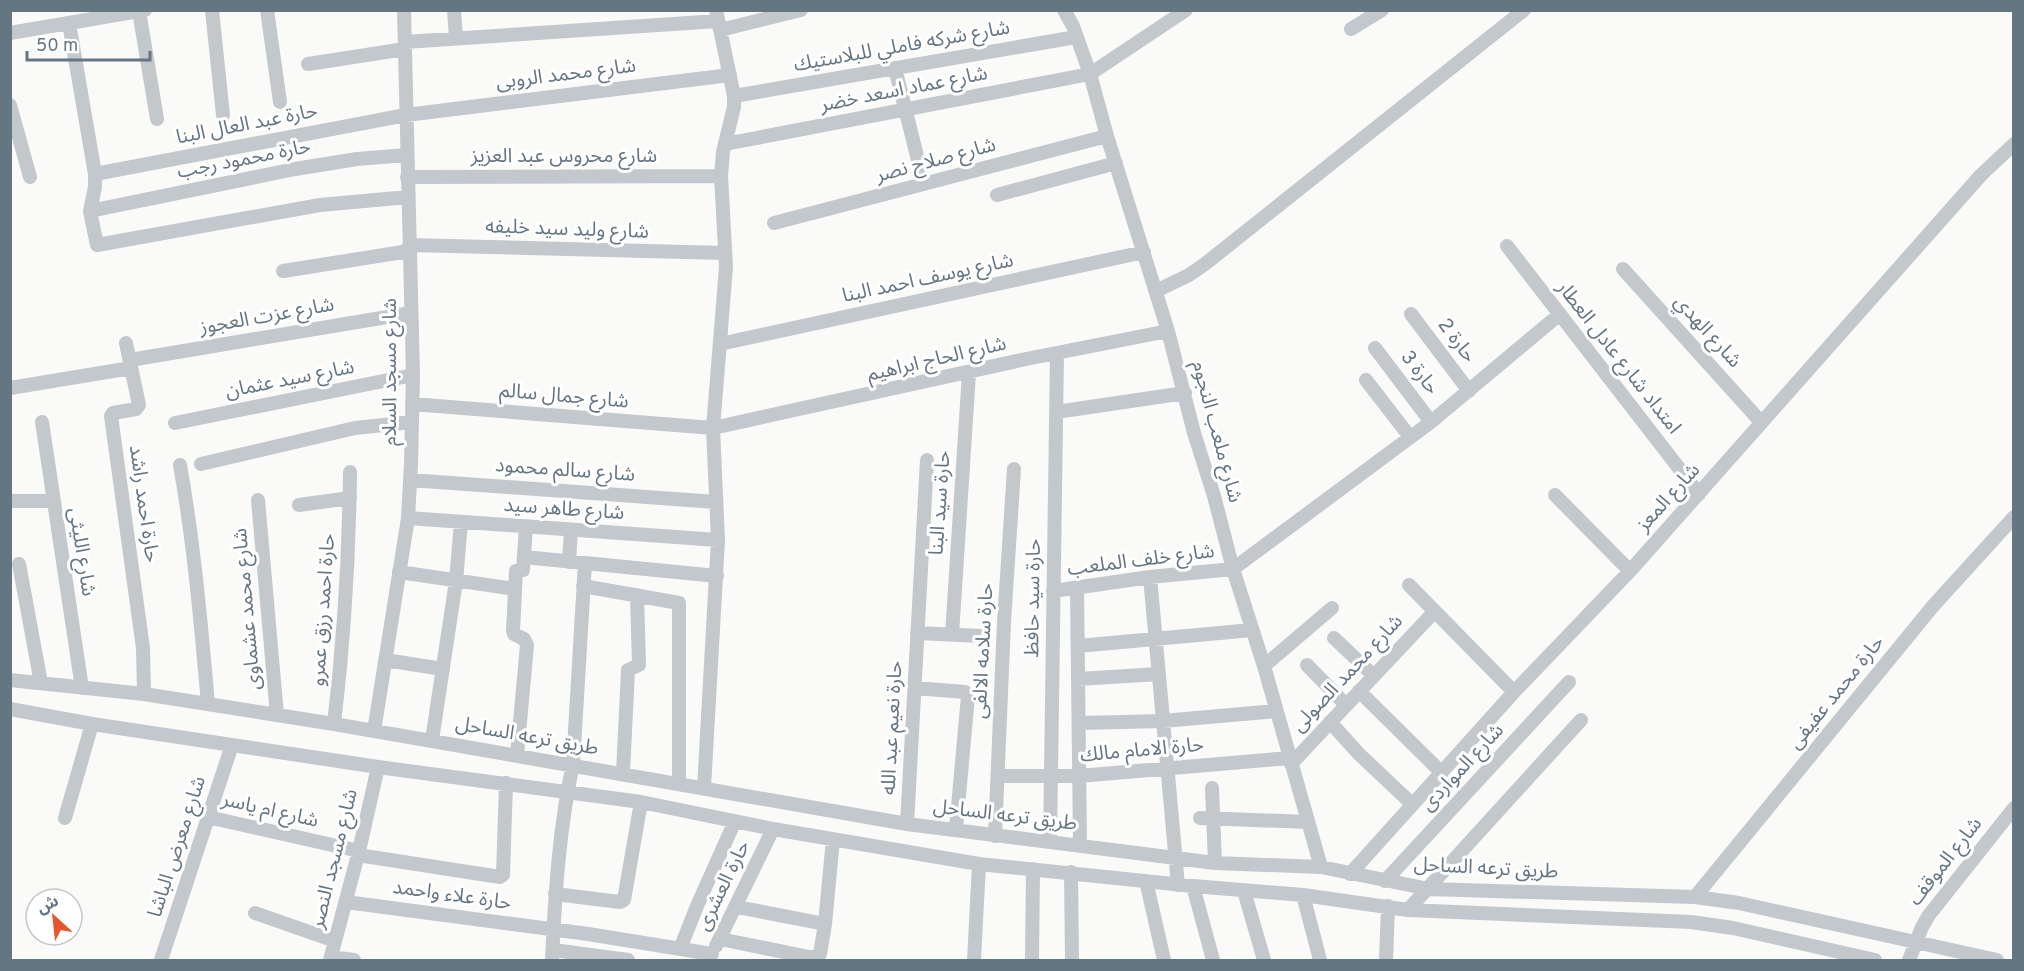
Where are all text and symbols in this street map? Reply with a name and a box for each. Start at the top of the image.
street label: شارع شركه فاملي للبلاستيك [792,15,1012,79]
scale bar [27,24,150,62]
text: 50 m [36,35,78,58]
street label: شارع محمد الروبى [495,54,637,96]
street label: شارع عماد اسعد خضر [817,61,990,119]
street label: حارة عبد العال البنا [174,99,320,151]
street label: شارع صلاح نصر [872,132,999,190]
street label: حارة محمود رجب [175,134,313,186]
street label: شارع محروس عبد العزيز [470,144,657,170]
street label: شارع وليد سيد خليفه [485,214,649,246]
street label: شارع يوسف احمد البنا [840,248,1016,310]
street label: امتداد شارع عادل العطار [1549,275,1686,440]
street label: شارع الهدي [1667,290,1747,374]
street label: شارع عزت العجوز [197,292,336,342]
street label: شارع مسجد السلام [378,298,404,446]
street label: حارة 2 [1431,314,1481,368]
street label: شارع الحاج ابراهيم [865,331,1009,389]
street label: حارة 3 [1394,346,1444,400]
street label: شارع سيد عثمان [223,355,357,405]
street label: شارع ملعب النجوم [1185,358,1247,506]
street label: شارع جمال سالم [498,378,630,416]
street label: حارة احمد راشد [122,444,164,564]
street label: حارة سيد البنا [924,450,958,556]
street label: شارع سالم محمود [494,453,636,489]
street label: شارع المعز [1631,458,1707,538]
street label: شارع طاهر سيد [503,493,625,527]
street label: شارع الليثى [61,506,101,598]
street label: شارع محمد عشماوى [228,527,268,691]
street label: حارة احمد رزق عمرو [306,533,342,687]
street label: حارة سيد حافظ [1020,538,1048,658]
street label: شارع خلف الملعب [1066,539,1216,583]
street label: حارة سلامه الالفى [967,583,1001,719]
street label: شارع محمد الصولى [1287,610,1409,738]
street label: حارة محمد عفيفى [1783,631,1891,755]
street label: حارة نعيم عبد الله [877,660,909,796]
street label: طريق ترعه الساحل [453,712,601,762]
street label: شارع المواردى [1416,719,1510,817]
street label: حارة الامام مالك [1079,733,1205,769]
street label: شارع معرض الباشا [143,773,213,921]
street label: شارع مسجد النصر [305,786,365,932]
street label: شارع ام ياسر [218,787,321,835]
street label: طريق ترعه الساحل [932,794,1078,838]
street label: شارع الموقف [1903,812,1989,912]
street label: حارة العشرى [691,837,757,935]
street label: طريق ترعه الساحل [1413,852,1559,886]
street label: حارة علاء واحمد [391,875,513,917]
north arrow [24,887,84,947]
text: ش [34,891,62,919]

